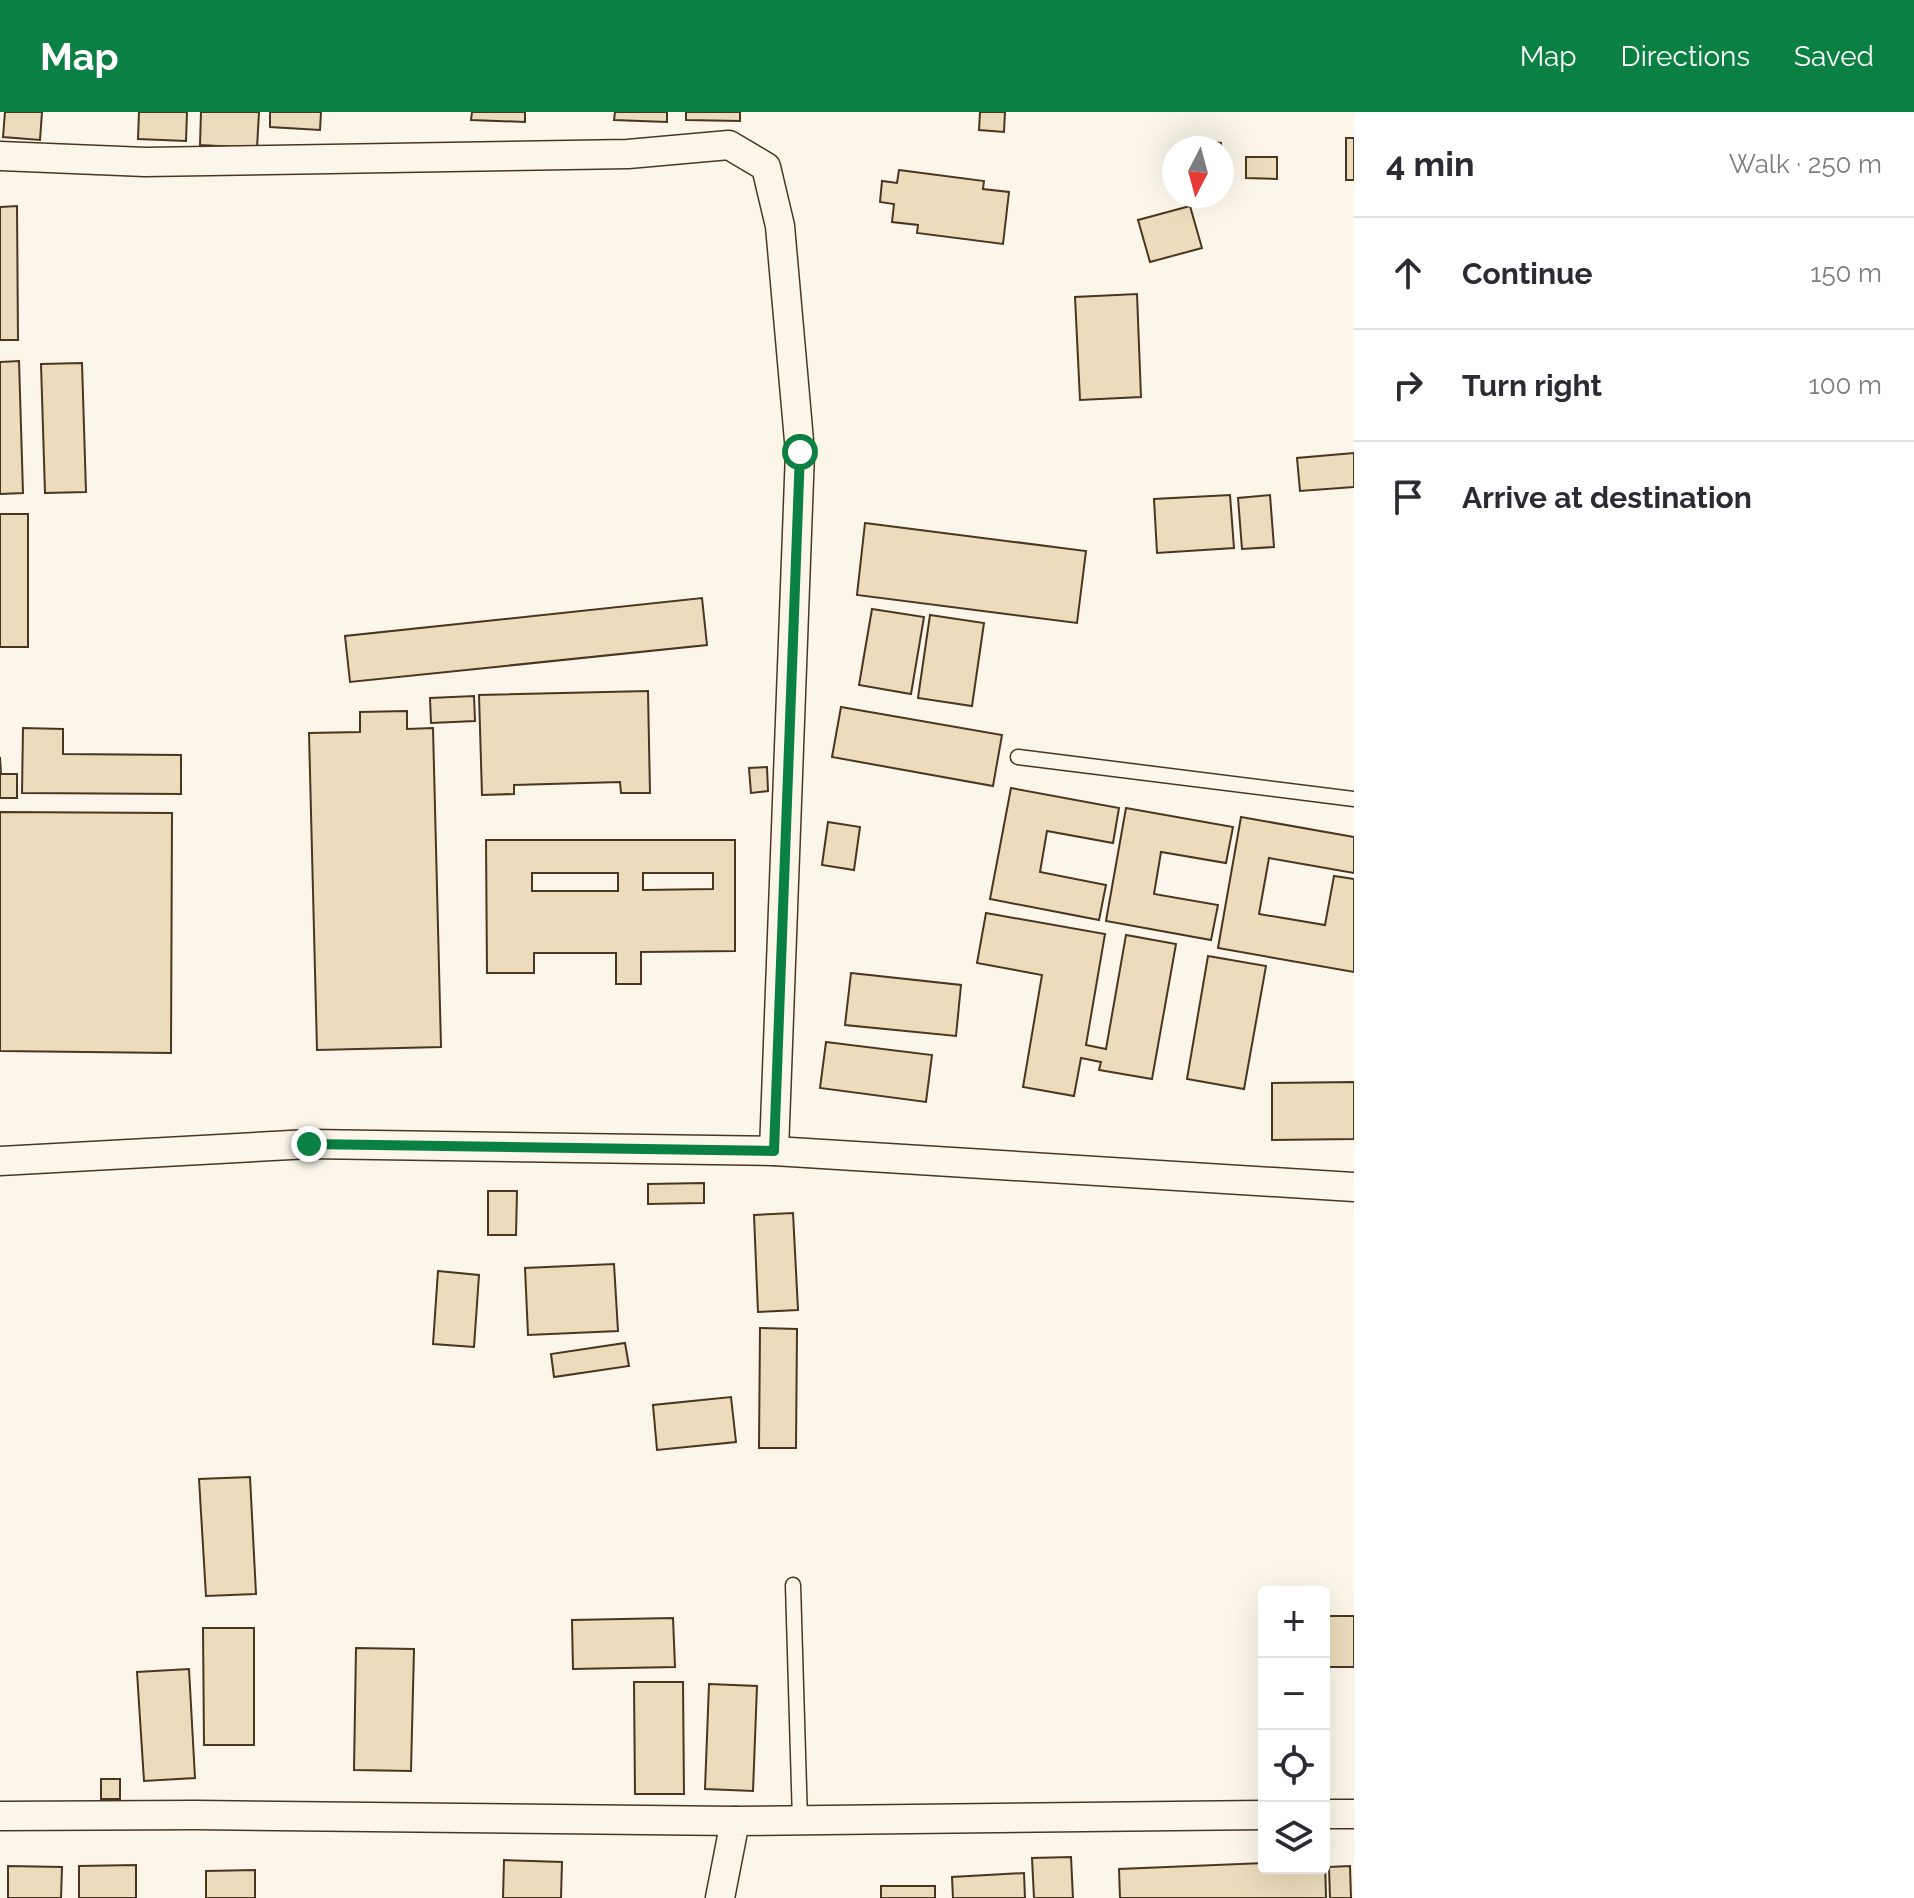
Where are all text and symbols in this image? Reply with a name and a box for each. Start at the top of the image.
text: Map [40,34,119,79]
text: Map [1520,40,1577,73]
text: Directions [1621,40,1750,73]
text: Saved [1794,40,1874,73]
north arrow [1162,136,1234,208]
text: 4 min [1386,144,1474,184]
text: Walk · 250 m [1729,149,1882,179]
icon: ahead [1386,251,1430,295]
text: Continue [1462,256,1593,291]
text: 150 m [1810,258,1882,288]
icon: right [1386,363,1430,407]
text: Turn right [1462,368,1602,403]
text: 100 m [1809,370,1882,400]
route start [782,434,818,470]
icon: arrive [1386,475,1430,519]
text: Arrive at destination [1462,480,1752,515]
route end [291,1126,327,1162]
map controls [1258,1586,1330,1874]
button: + [1258,1586,1330,1658]
button: − [1258,1658,1330,1730]
button: locate [1258,1730,1330,1802]
button: layers [1258,1802,1330,1874]

